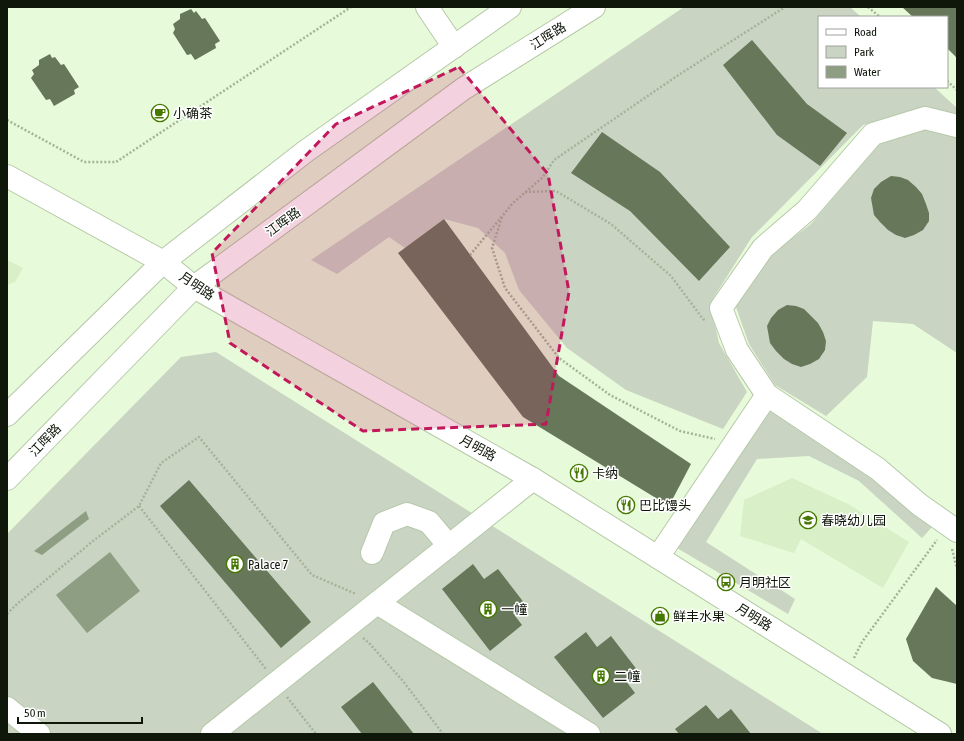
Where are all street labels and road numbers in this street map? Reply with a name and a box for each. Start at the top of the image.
street label: 江晖路 [527,19,569,53]
street label: 江晖路 [263,204,303,240]
street label: 月明路 [177,269,217,303]
street label: 江晖路 [26,421,64,459]
street label: 月明路 [457,432,499,464]
street label: 月明路 [733,600,775,634]

